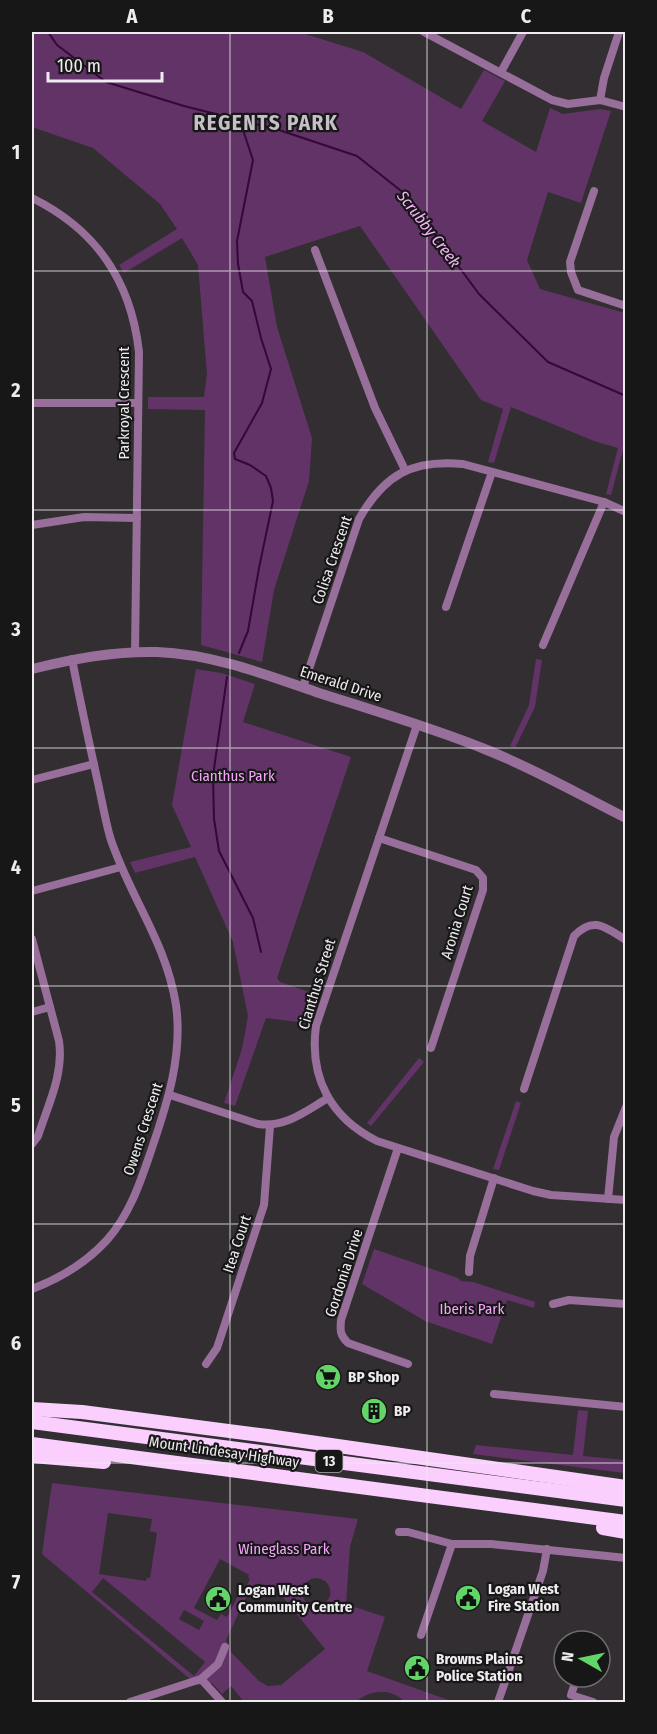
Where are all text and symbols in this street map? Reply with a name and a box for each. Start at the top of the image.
text: A [126,4,139,28]
text: B [322,4,334,28]
text: C [521,4,532,28]
scale bar [48,45,162,83]
text: 100 m [57,55,101,77]
district label: REGENTS PARK [193,110,339,136]
text: 1 [12,140,20,164]
water label: Scrubby Creek [393,186,465,271]
street label: Parkroyal Crescent [115,346,133,459]
text: 2 [10,378,21,402]
street label: Colisa Crescent [308,513,356,607]
text: 3 [10,617,21,641]
street label: Emerald Drive [298,662,384,706]
park label: Cianthus Park [191,767,275,785]
text: 4 [11,855,21,879]
street label: Aronia Court [437,883,477,961]
street label: Cianthus Street [295,936,339,1032]
street label: Owens Crescent [119,1080,167,1178]
text: 5 [11,1093,21,1117]
street label: Itea Court [219,1213,255,1275]
street label: Gordonia Drive [321,1227,367,1319]
park label: Iberis Park [440,1300,504,1318]
text: 6 [11,1331,21,1355]
supermarket icon: BP Shop [313,1362,343,1392]
place label: BP Shop [348,1368,399,1386]
building icon: BP [359,1396,389,1426]
place label: BP [394,1402,411,1420]
street label: Mount Lindesay Highway [148,1433,301,1471]
road number: 13 [316,1450,342,1472]
park label: Wineglass Park [238,1540,330,1558]
text: 7 [12,1570,21,1594]
place label: Logan West Fire Station [488,1580,560,1615]
place label: Logan West Community Centre [238,1581,353,1616]
public building icon: Logan West Fire Station [453,1583,483,1613]
public building icon: Logan West Community Centre [203,1584,233,1614]
north arrow [552,1629,612,1689]
place label: Browns Plains Police Station [436,1650,524,1685]
text: N [558,1651,578,1663]
public building icon: Browns Plains Police Station [402,1653,432,1683]

